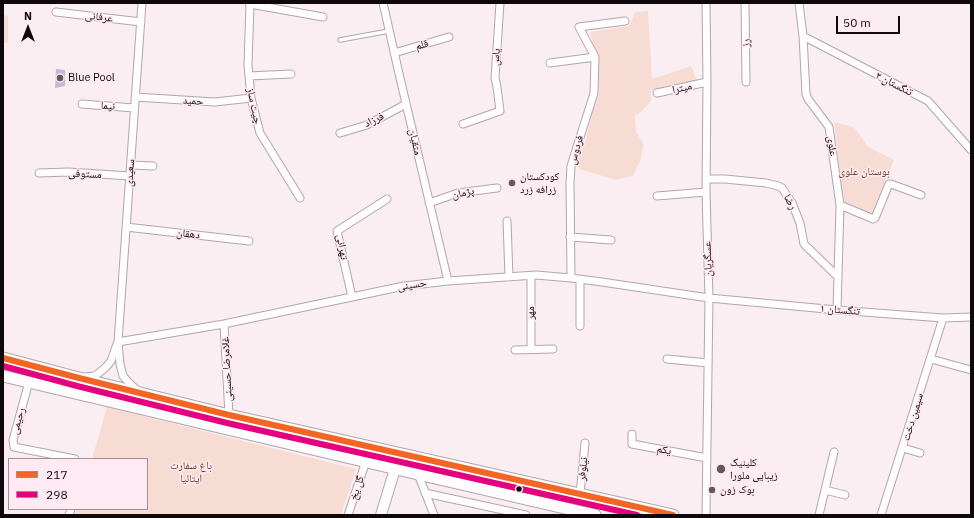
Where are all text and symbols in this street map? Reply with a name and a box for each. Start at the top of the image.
north arrow [8,8,48,48]
scale bar [838,8,902,34]
text: N [24,9,32,23]
street label: عرفانی [84,9,114,25]
text: 50 m [843,15,871,30]
street label: قلم [414,37,430,53]
street label: رز [739,39,753,47]
street label: یاس [489,48,503,66]
street label: تنگستان ۲ [873,69,915,99]
place label: Blue Pool [68,71,115,85]
marker: Blue Pool [55,73,65,83]
street label: میترا [671,79,693,97]
street label: چیت ساز [244,87,264,125]
street label: حمید [182,94,204,108]
street label: نیما [100,99,116,113]
street label: فرزاد [362,110,386,130]
street label: متقیان [406,128,424,156]
street label: فردوس [566,134,586,166]
street label: علوی [824,135,840,157]
street label: سعیدی [122,159,138,187]
park label: بوستان علوی [838,165,890,179]
street label: مستوفی [68,167,102,181]
place label: کودکستان زرافه زرد [520,170,559,196]
marker: کودکستان زرافه زرد [507,178,517,188]
street label: پژمان [451,184,475,202]
street label: رضا [780,192,800,212]
street label: دهقان [176,226,200,242]
street label: تهرانی [333,233,351,261]
street label: عسگریان [701,241,715,277]
street label: حسینی [397,276,427,294]
street label: تنگستان ۱ [819,302,861,318]
street label: مهر [524,306,538,320]
street label: غلامرضا حسینی [219,336,235,402]
street label: سیمین دخت [899,392,927,442]
street label: رحیمی [8,406,28,436]
street label: یکم [656,442,672,458]
street label: نیلوفر [575,456,591,482]
place label: کلینیک زیبایی ملورا [730,456,778,482]
legend [8,458,148,510]
park label: باغ سفارت ایتالیا [170,459,212,485]
marker: کلینیک زیبایی ملورا [715,463,727,475]
text: 217 [46,467,68,482]
street label: گل یخ [347,474,367,502]
place label: بوک زون [720,483,755,497]
unlabelled marker [514,484,524,494]
marker: بوک زون [707,485,717,495]
text: 298 [46,487,68,502]

